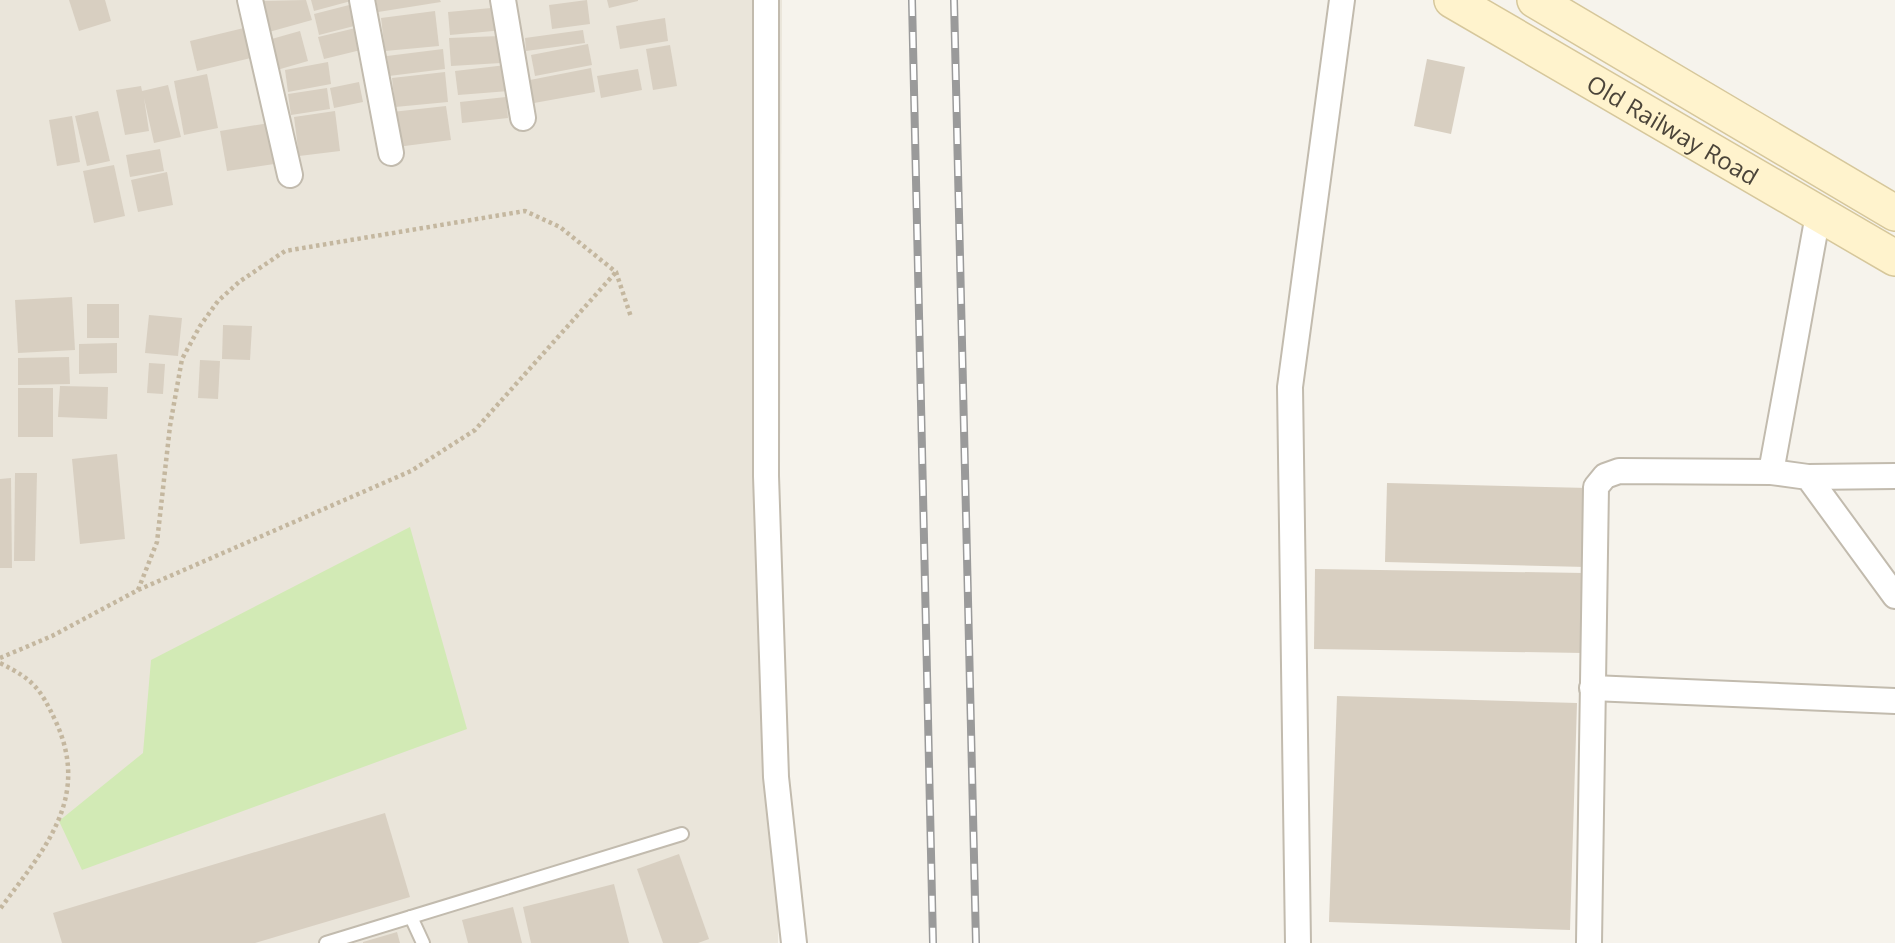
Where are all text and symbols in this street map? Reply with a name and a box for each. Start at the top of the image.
street label: Old Railway Road [1581,66,1765,192]

